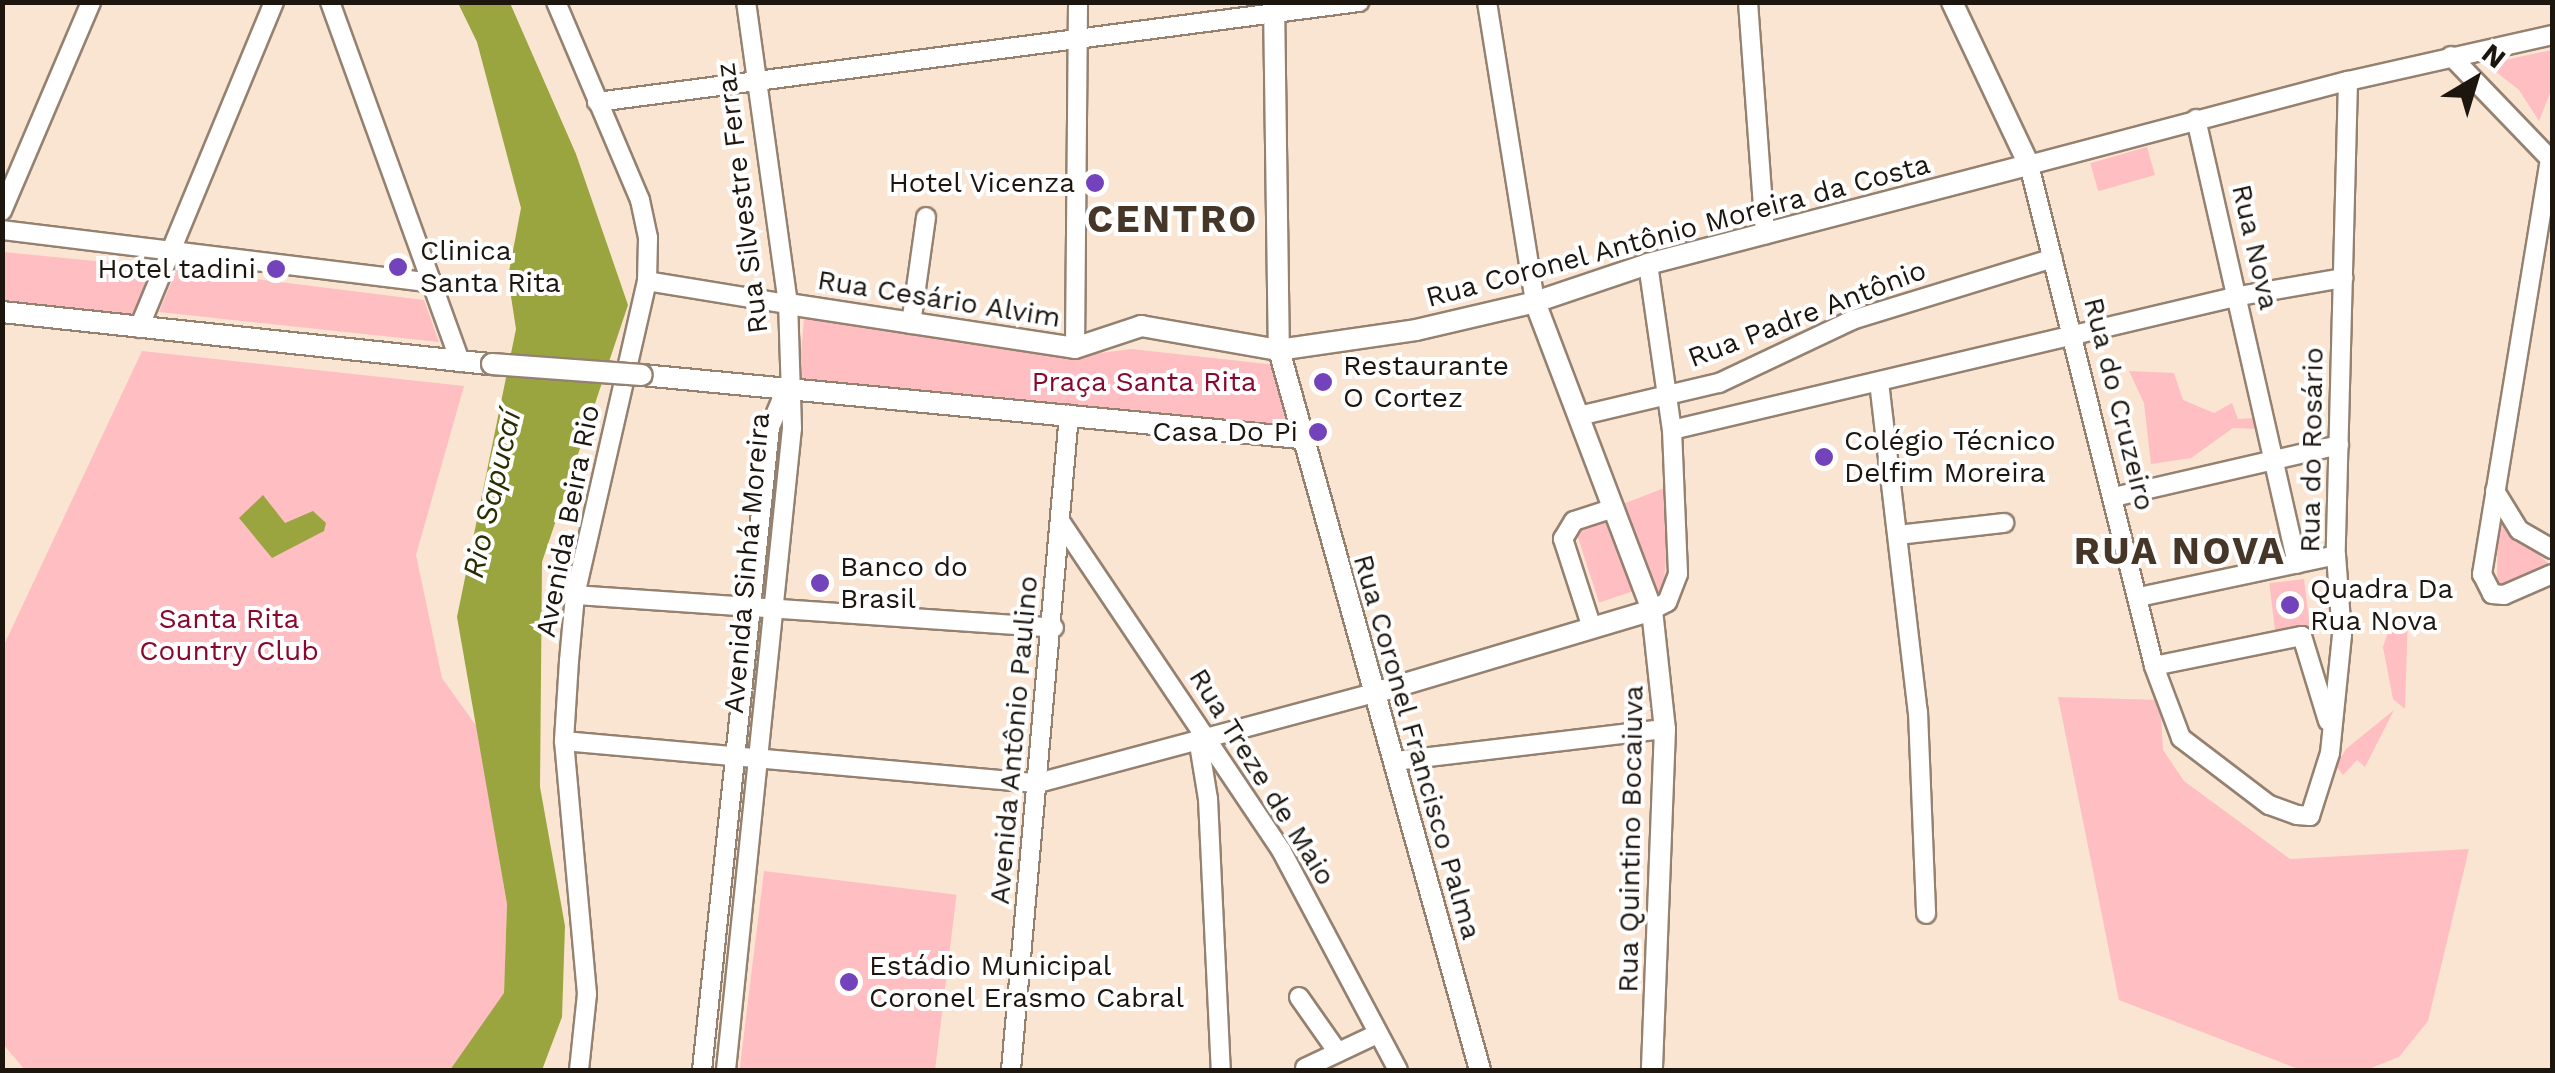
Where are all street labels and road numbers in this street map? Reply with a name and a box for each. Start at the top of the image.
street label: Rua Silvestre Ferraz [709,60,775,336]
street label: Rua Coronel Antônio Moreira da Costa [1420,147,1936,315]
street label: Rua Nova [2224,181,2286,313]
street label: Rua Padre Antônio [1682,253,1932,375]
street label: Rua Cesário Alvim [814,263,1064,335]
street label: Rua do Cruzeiro [2076,294,2162,514]
street label: Rua do Rosário [2293,347,2331,553]
street label: Avenida Beira Rio [529,401,607,641]
street label: Avenida Sinhá Moreira [717,410,777,716]
street label: Rua Coronel Francisco Palma [1346,550,1488,944]
street label: Avenida Antônio Paulino [983,573,1045,907]
street label: Rua Treze de Maio [1181,662,1343,892]
street label: Rua Quintino Bocaiuva [1612,685,1650,993]

